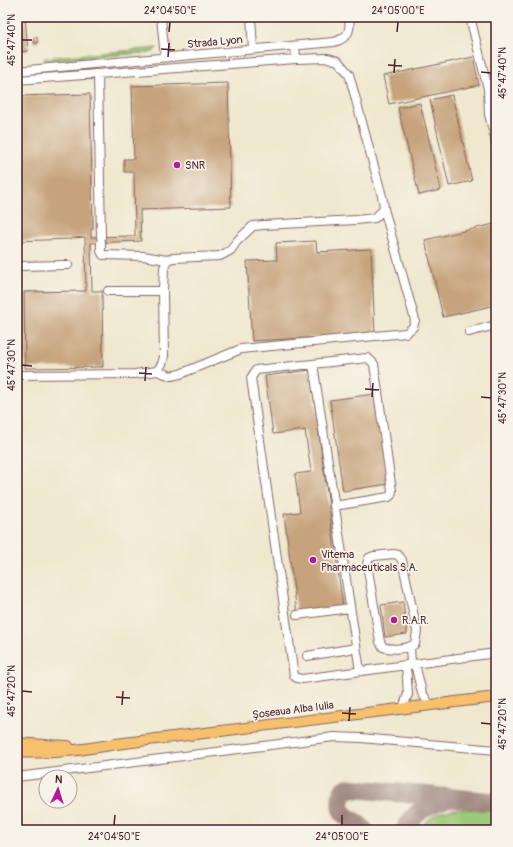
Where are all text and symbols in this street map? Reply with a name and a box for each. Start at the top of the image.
text: 24°04'50"E [144,5,196,17]
text: 24°05'00"E [372,5,424,17]
text: 45°47'40"N [6,14,18,66]
street label: Strada Lyon [187,33,243,51]
text: 45°47'40"N [497,47,509,99]
place label: SNR [185,159,205,172]
marker: SNR [172,160,182,170]
text: 45°47'30"N [6,339,18,391]
text: 45°47'30"N [497,372,509,424]
place label: Vitema Pharmaceuticals S.A. [321,548,418,574]
marker: Vitema Pharmaceuticals S.A. [308,555,318,565]
place label: R.A.R. [402,614,429,627]
marker: R.A.R. [389,615,399,625]
text: 45°47'20"N [6,665,18,717]
text: 45°47'20"N [497,698,509,750]
street label: Șoseaua Alba Iulia [252,699,334,721]
north arrow [38,769,78,809]
text: N [54,773,63,786]
text: 24°04'50"E [88,831,140,843]
text: 24°05'00"E [316,831,368,843]

